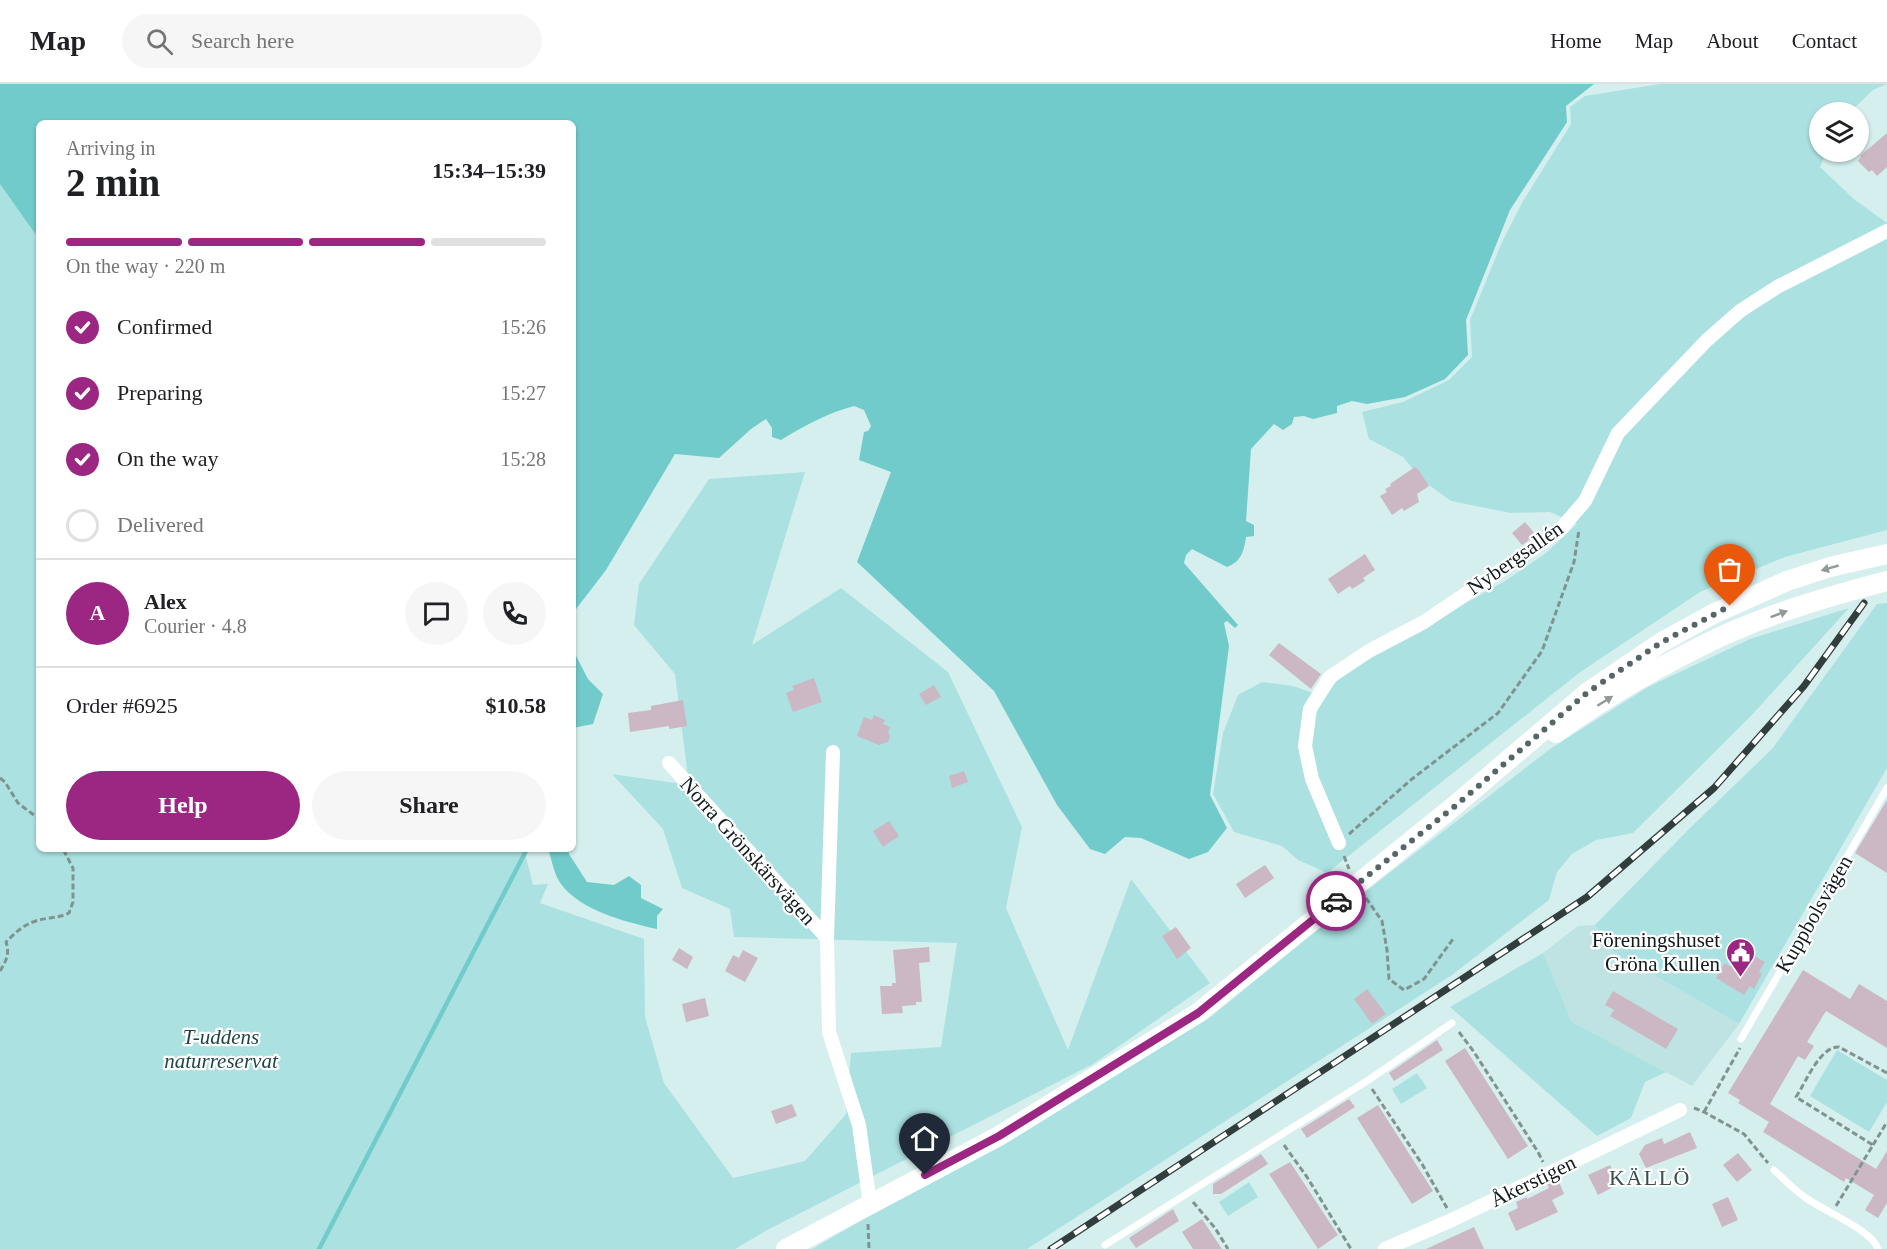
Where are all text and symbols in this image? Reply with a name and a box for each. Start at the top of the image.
search box [122,14,542,68]
text: Map [30,25,86,56]
icon: search [143,25,176,58]
text: Search here [191,28,294,53]
text: Home [1550,29,1602,53]
text: Map [1635,29,1673,53]
text: About [1706,29,1759,53]
text: Contact [1792,29,1857,53]
map controls [1809,102,1869,162]
button: layers [1809,102,1869,162]
text: Arriving in [66,137,155,159]
text: 15:34–15:39 [432,158,546,183]
text: 2 min [66,161,160,204]
text: On the way · 220 m [66,255,225,277]
icon: check [66,311,99,344]
text: Confirmed [117,314,212,339]
text: 15:26 [500,316,546,338]
icon: check [66,377,99,410]
text: Preparing [117,380,203,405]
text: 15:27 [500,382,546,404]
icon: check [66,443,99,476]
text: On the way [117,446,218,471]
text: 15:28 [500,448,546,470]
text: Delivered [117,512,204,537]
street label: Nybergsallén [1462,516,1568,600]
pin [1704,544,1755,606]
icon: bag [1713,553,1746,586]
one-way arrow [1821,564,1839,573]
button: chat [405,582,468,645]
button: phone [483,582,546,645]
text: Alex [144,589,187,614]
text: A [90,600,105,625]
one-way arrow [1770,609,1788,618]
text: Courier · 4.8 [144,615,247,637]
text: Order #6925 [66,693,178,718]
text: $10.58 [486,693,546,718]
one-way arrow [1597,696,1613,707]
button: Help [66,771,300,840]
button: Share [312,771,546,840]
street label: Norra Grönskärsvägen [675,772,821,930]
street label: Kuppbolsvägen [1771,850,1858,977]
courier [1306,871,1366,931]
icon: car [1320,885,1353,918]
place label: Föreningshuset Gröna Kullen [1592,928,1720,976]
public building icon: Föreningshuset Gröna Kullen [1725,936,1757,978]
park label: T-uddens naturreservat [164,1025,279,1073]
pin [899,1113,950,1175]
icon: home [908,1122,941,1155]
street label: Åkerstigen [1486,1150,1580,1212]
district label: KÄLLÖ [1609,1165,1691,1190]

